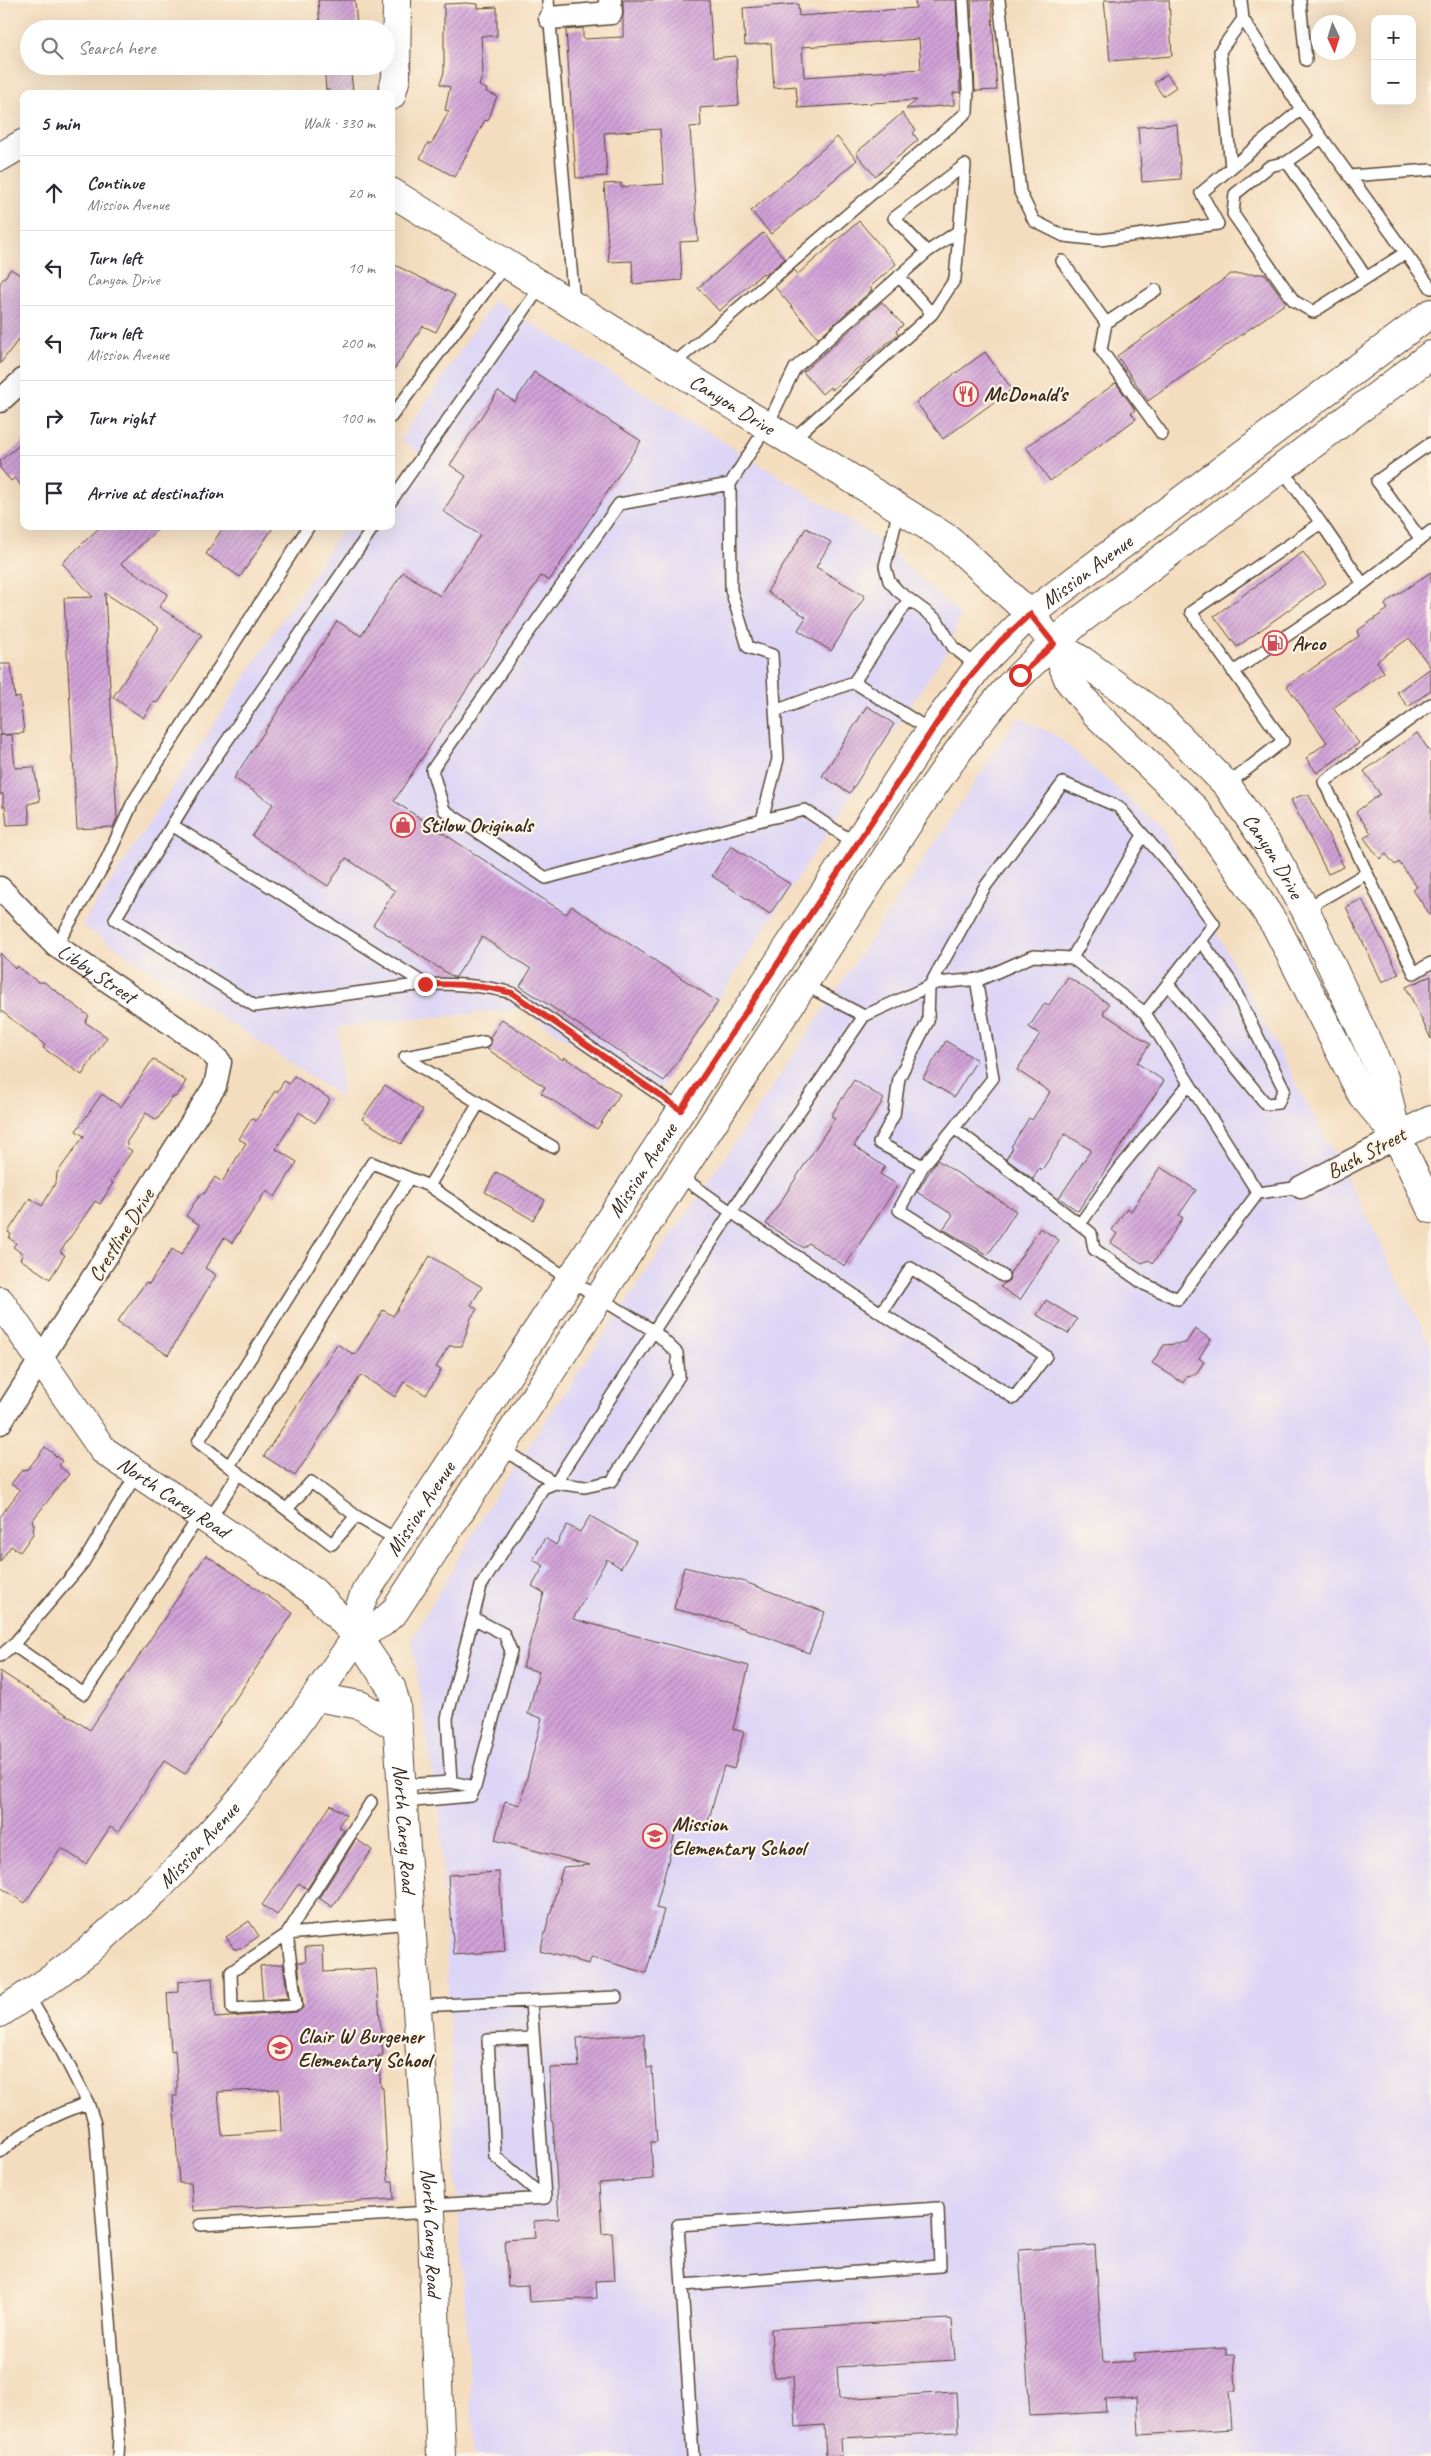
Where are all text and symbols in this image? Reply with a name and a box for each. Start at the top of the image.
north arrow [1311,15,1356,60]
map controls [1371,15,1416,105]
button: + [1371,15,1416,60]
search box [20,20,395,75]
icon: search [38,34,66,62]
text: Search here [78,36,155,60]
button: − [1371,60,1416,105]
text: 5 min [40,110,80,136]
text: Walk · 330 m [303,113,375,133]
text: Continue [87,171,144,195]
icon: ahead [40,179,68,207]
text: 20 m [348,183,375,203]
text: Mission Avenue [87,195,169,215]
text: Turn left [87,246,142,270]
icon: left [40,254,68,282]
text: 10 m [348,258,375,278]
text: Canyon Drive [87,270,160,290]
text: Turn left [87,321,142,345]
icon: left [40,329,68,357]
text: 200 m [341,333,375,353]
text: Mission Avenue [87,345,169,365]
street label: Canyon Drive [685,368,781,442]
restaurant icon: McDonald's [953,381,979,407]
place label: McDonald's [984,381,1070,407]
icon: right [40,404,68,432]
text: Turn right [87,406,154,430]
text: 100 m [341,408,375,428]
icon: arrive [40,479,68,507]
text: Arrive at destination [87,481,223,505]
street label: Mission Avenue [1036,528,1139,614]
fuel station icon: Arco [1262,630,1288,656]
place label: Arco [1292,630,1327,656]
route start [1009,664,1032,687]
street label: Canyon Drive [1237,808,1310,905]
shop icon: Stilow Originals [390,812,416,838]
place label: Stilow Originals [420,812,535,838]
street label: Libby Street [53,938,144,1011]
route end [414,973,437,996]
street label: Mission Avenue [602,1117,683,1222]
street label: Bush Street [1322,1120,1412,1185]
street label: Crestline Drive [82,1183,160,1286]
street label: North Carey Road [113,1451,236,1546]
street label: Mission Avenue [380,1455,461,1561]
street label: North Carey Road [387,1764,422,1897]
street label: Mission Avenue [152,1796,245,1894]
place label: Mission Elementary School [672,1811,810,1861]
school or university icon: Mission Elementary School [642,1823,668,1849]
place label: Clair W Burgener Elementary School [298,2023,436,2073]
school or university icon: Clair W Burgener Elementary School [267,2035,293,2061]
street label: North Carey Road [415,2168,448,2300]

